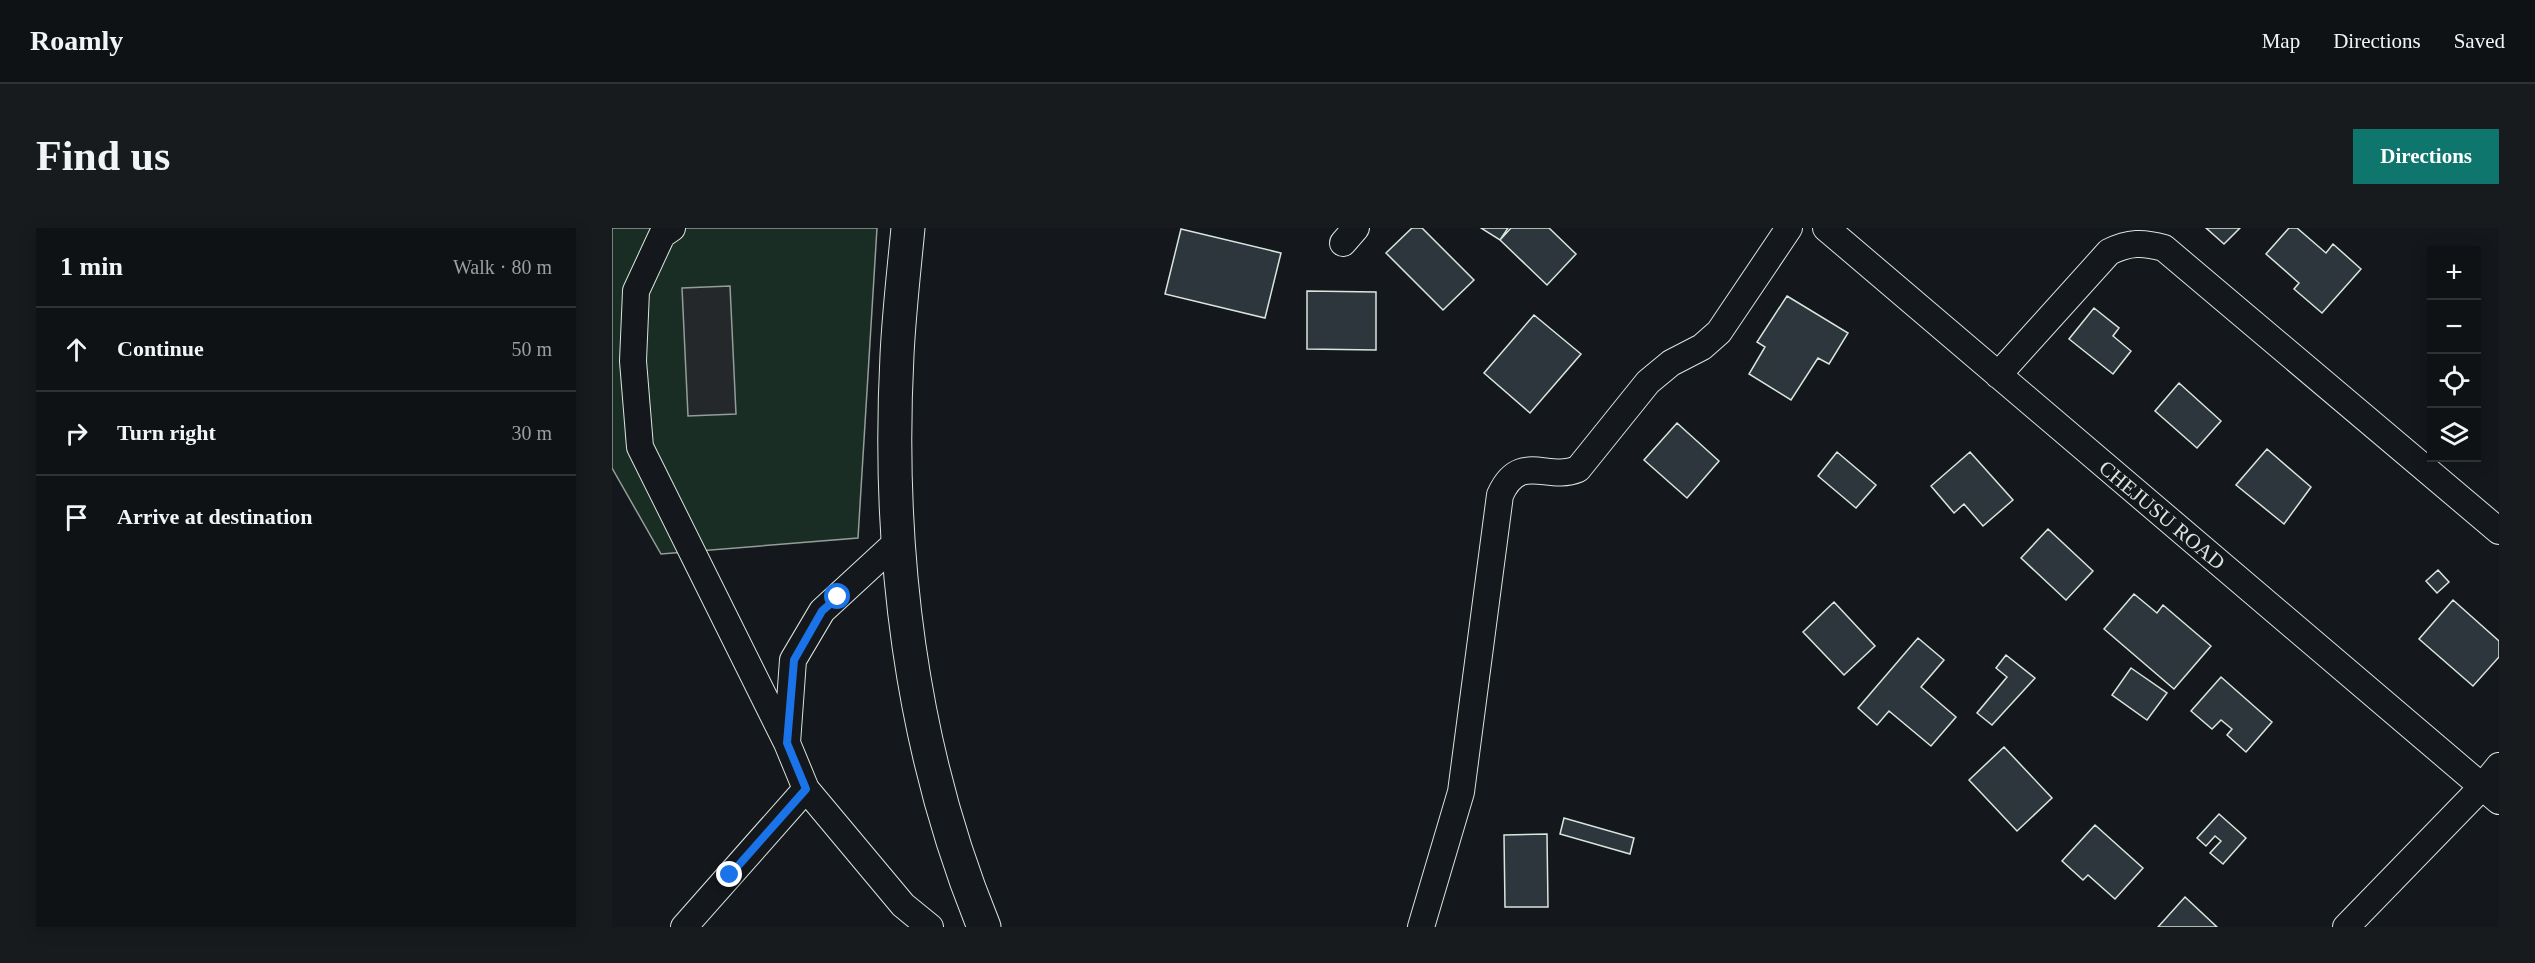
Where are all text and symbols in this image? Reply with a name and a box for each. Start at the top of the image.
text: Roamly [30,25,123,56]
text: Map [2262,29,2300,53]
text: Directions [2333,29,2421,53]
text: Saved [2454,29,2505,53]
button: Directions [2353,129,2499,184]
text: Find us [36,133,170,179]
map controls [2427,246,2481,462]
button: + [2427,246,2481,300]
text: 1 min [60,252,123,281]
text: Walk · 80 m [453,256,552,278]
button: − [2427,300,2481,354]
icon: ahead [60,333,93,366]
text: Continue [117,336,204,361]
text: 50 m [511,338,552,360]
button: locate [2427,354,2481,408]
button: layers [2427,408,2481,462]
icon: right [60,417,93,450]
text: Turn right [117,420,216,445]
text: 30 m [511,422,552,444]
street label: CHEJUSU ROAD [2094,455,2230,575]
icon: arrive [60,501,93,534]
text: Arrive at destination [117,504,313,529]
route start [824,583,850,609]
route end [716,861,742,887]

